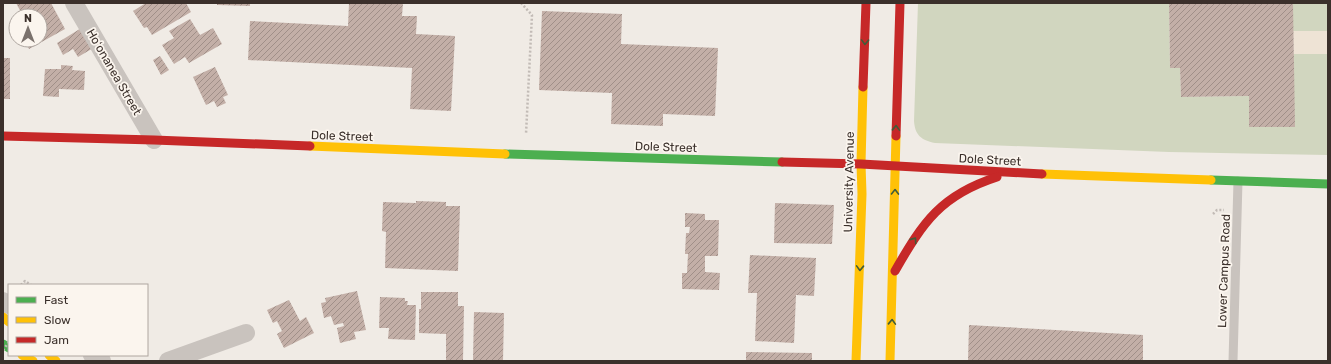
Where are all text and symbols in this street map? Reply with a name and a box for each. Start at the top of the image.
north arrow [8,8,48,48]
text: N [24,12,32,25]
street label: Hoʻonanea Street [84,26,145,118]
one-way arrow [861,39,869,45]
one-way arrow [892,125,901,131]
street label: Dole Street [311,128,374,144]
street label: University Avenue [841,131,857,233]
street label: Dole Street [635,139,698,155]
street label: Dole Street [958,151,1022,169]
one-way arrow [891,189,899,195]
street label: Lower Campus Road [1215,214,1233,328]
one-way arrow [909,237,917,244]
one-way arrow [855,265,864,271]
legend [8,284,148,356]
text: Fast [44,293,68,307]
text: Slow [44,313,71,327]
one-way arrow [888,319,896,325]
text: Jam [44,333,69,347]

